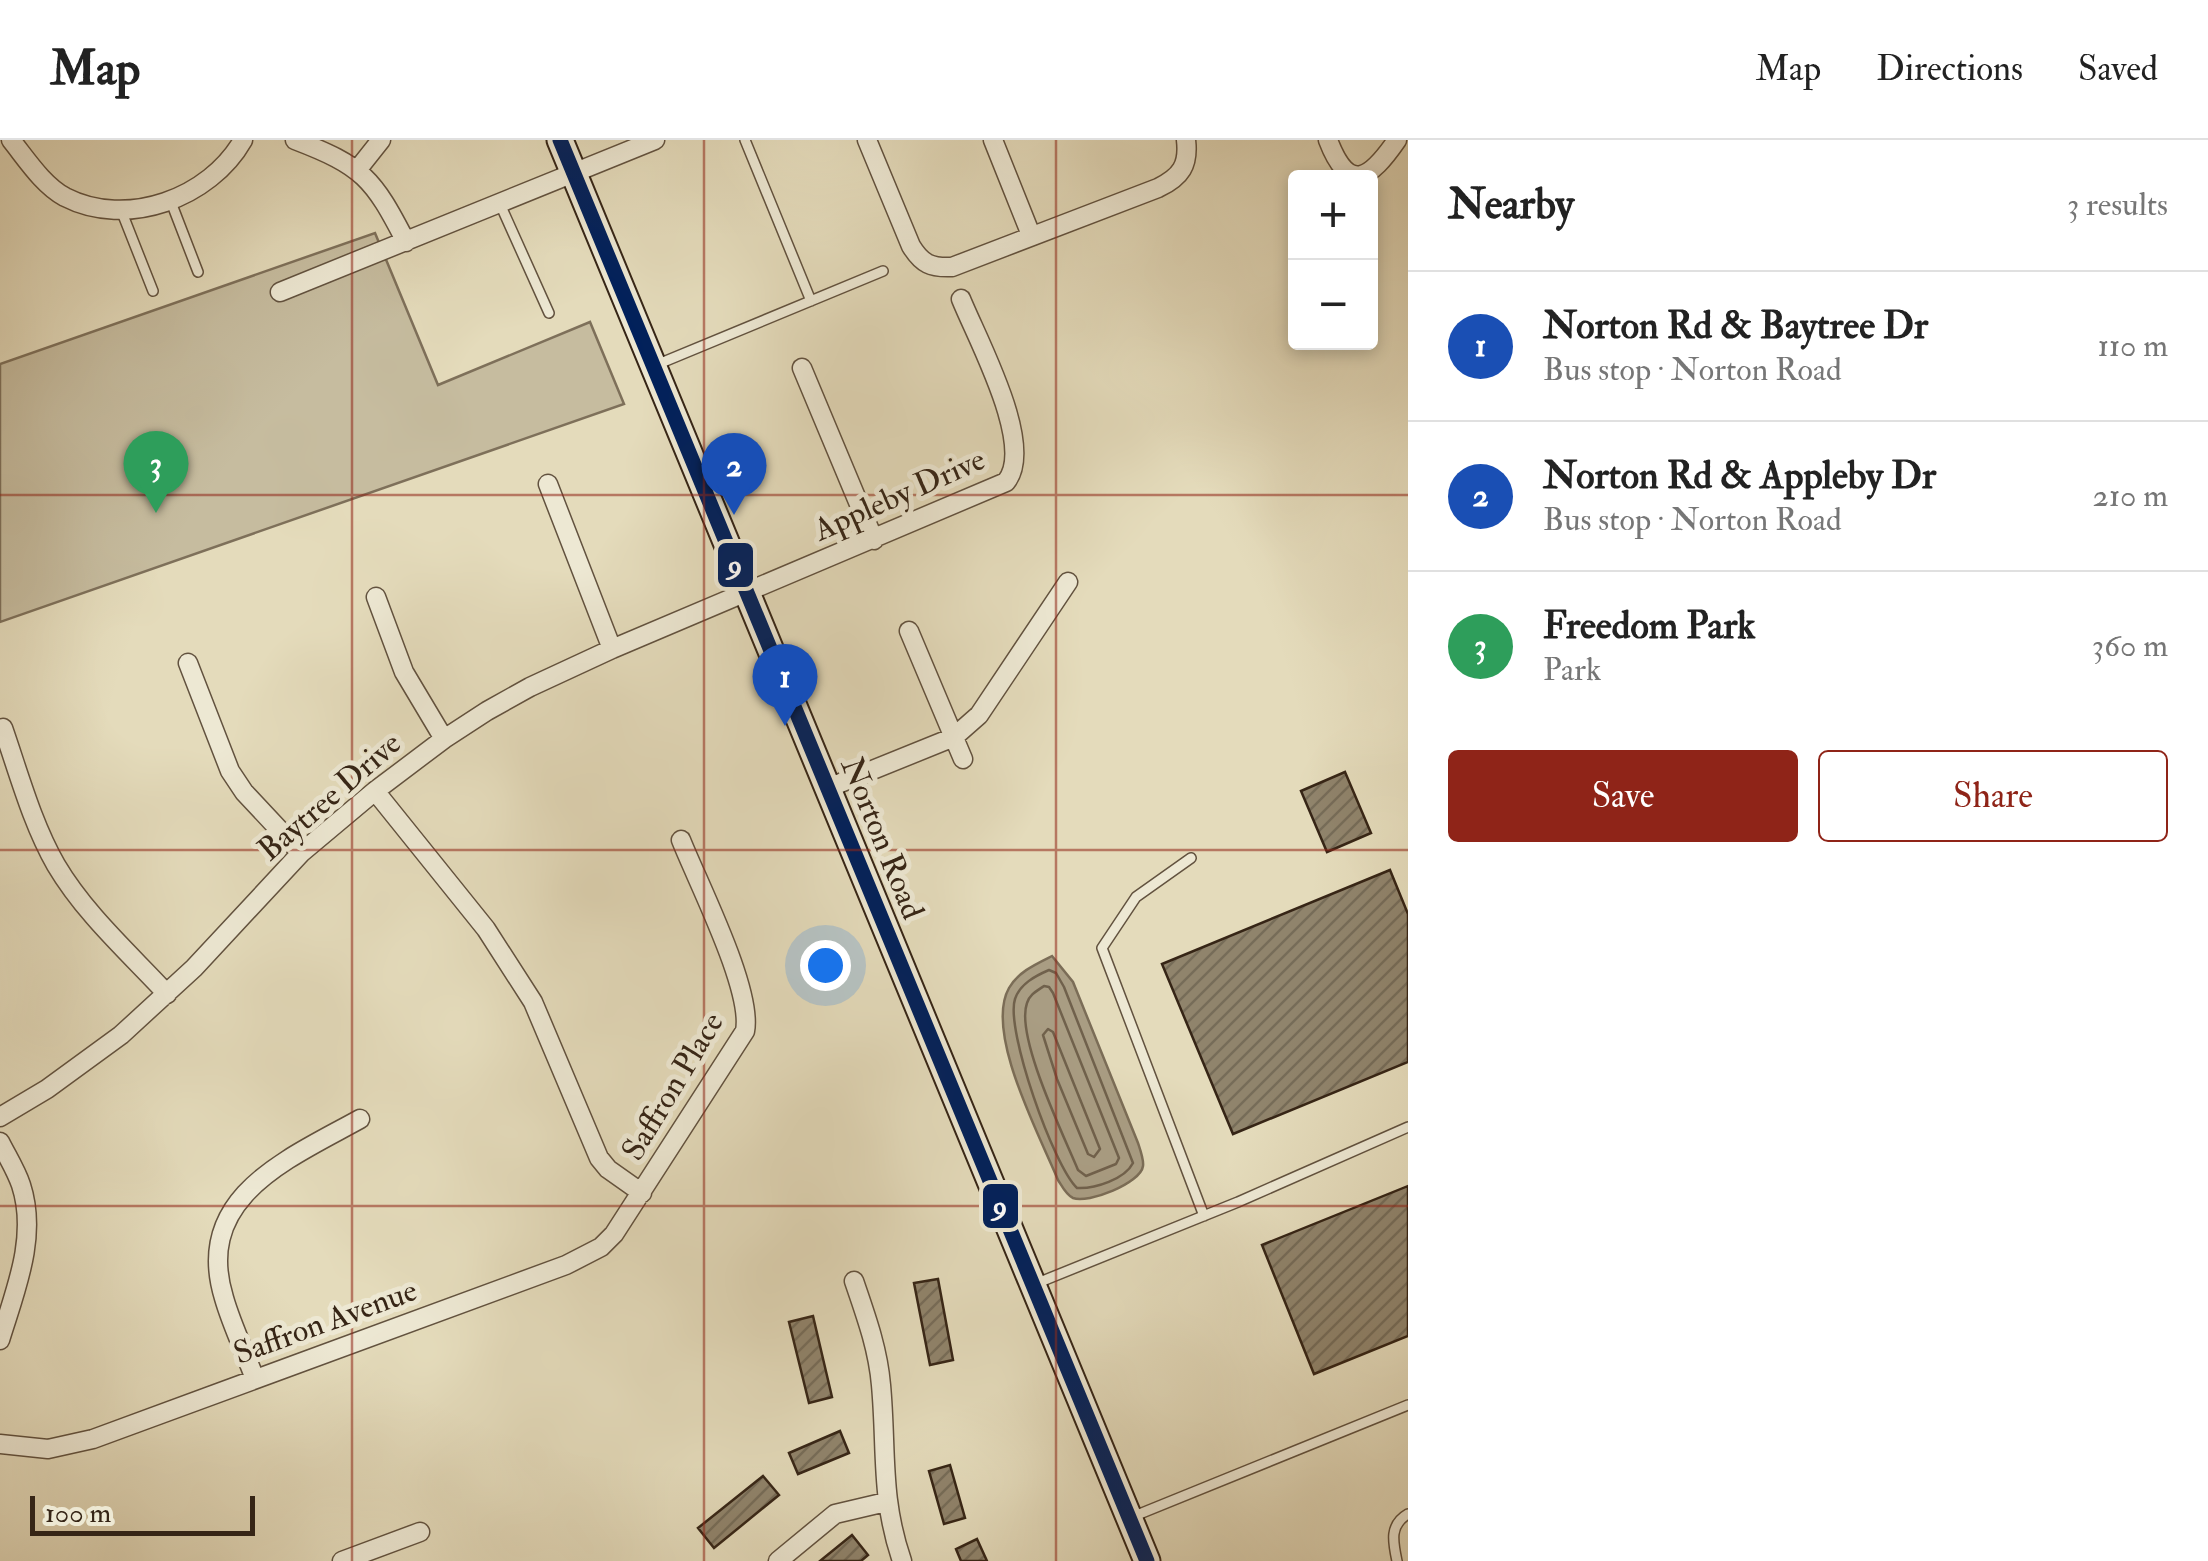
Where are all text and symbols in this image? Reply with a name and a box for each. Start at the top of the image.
text: Map [50,39,140,99]
text: Map [1755,47,1821,91]
text: Directions [1876,47,2023,91]
text: Saved [2078,47,2158,91]
map controls [1288,170,1378,350]
button: + [1288,170,1378,260]
text: Nearby [1448,179,1574,231]
text: 3 results [2067,185,2168,225]
button: − [1288,260,1378,350]
text: Norton Rd & Baytree Dr [1543,302,1928,350]
text: 1 [1475,326,1486,366]
text: 110 m [2097,326,2168,366]
text: Bus stop · Norton Road [1543,350,1842,390]
pin: 3 [124,430,188,513]
pin: 2 [702,432,766,515]
street label: Appleby Drive [807,439,991,551]
text: Norton Rd & Appleby Dr [1543,452,1936,500]
text: 2 [1472,476,1489,516]
text: 210 m [2093,476,2168,516]
text: Bus stop · Norton Road [1543,500,1842,540]
line badge: 9 [716,541,755,589]
text: 9 [725,548,742,583]
text: Freedom Park [1543,602,1755,650]
text: 3 [1474,626,1487,666]
text: 360 m [2092,626,2168,666]
pin: 1 [752,644,818,726]
text: Park [1543,650,1601,690]
street label: Baytree Drive [250,724,410,870]
button: Save [1448,750,1798,842]
button: Share [1818,750,2168,842]
street label: Norton Road [831,752,933,925]
your location [800,940,851,991]
street label: Saffron Place [613,1005,733,1168]
line badge: 9 [981,1182,1020,1230]
text: 9 [990,1189,1007,1224]
street label: Saffron Avenue [228,1270,423,1374]
scale bar [30,1491,255,1536]
text: 100 m [45,1496,111,1531]

